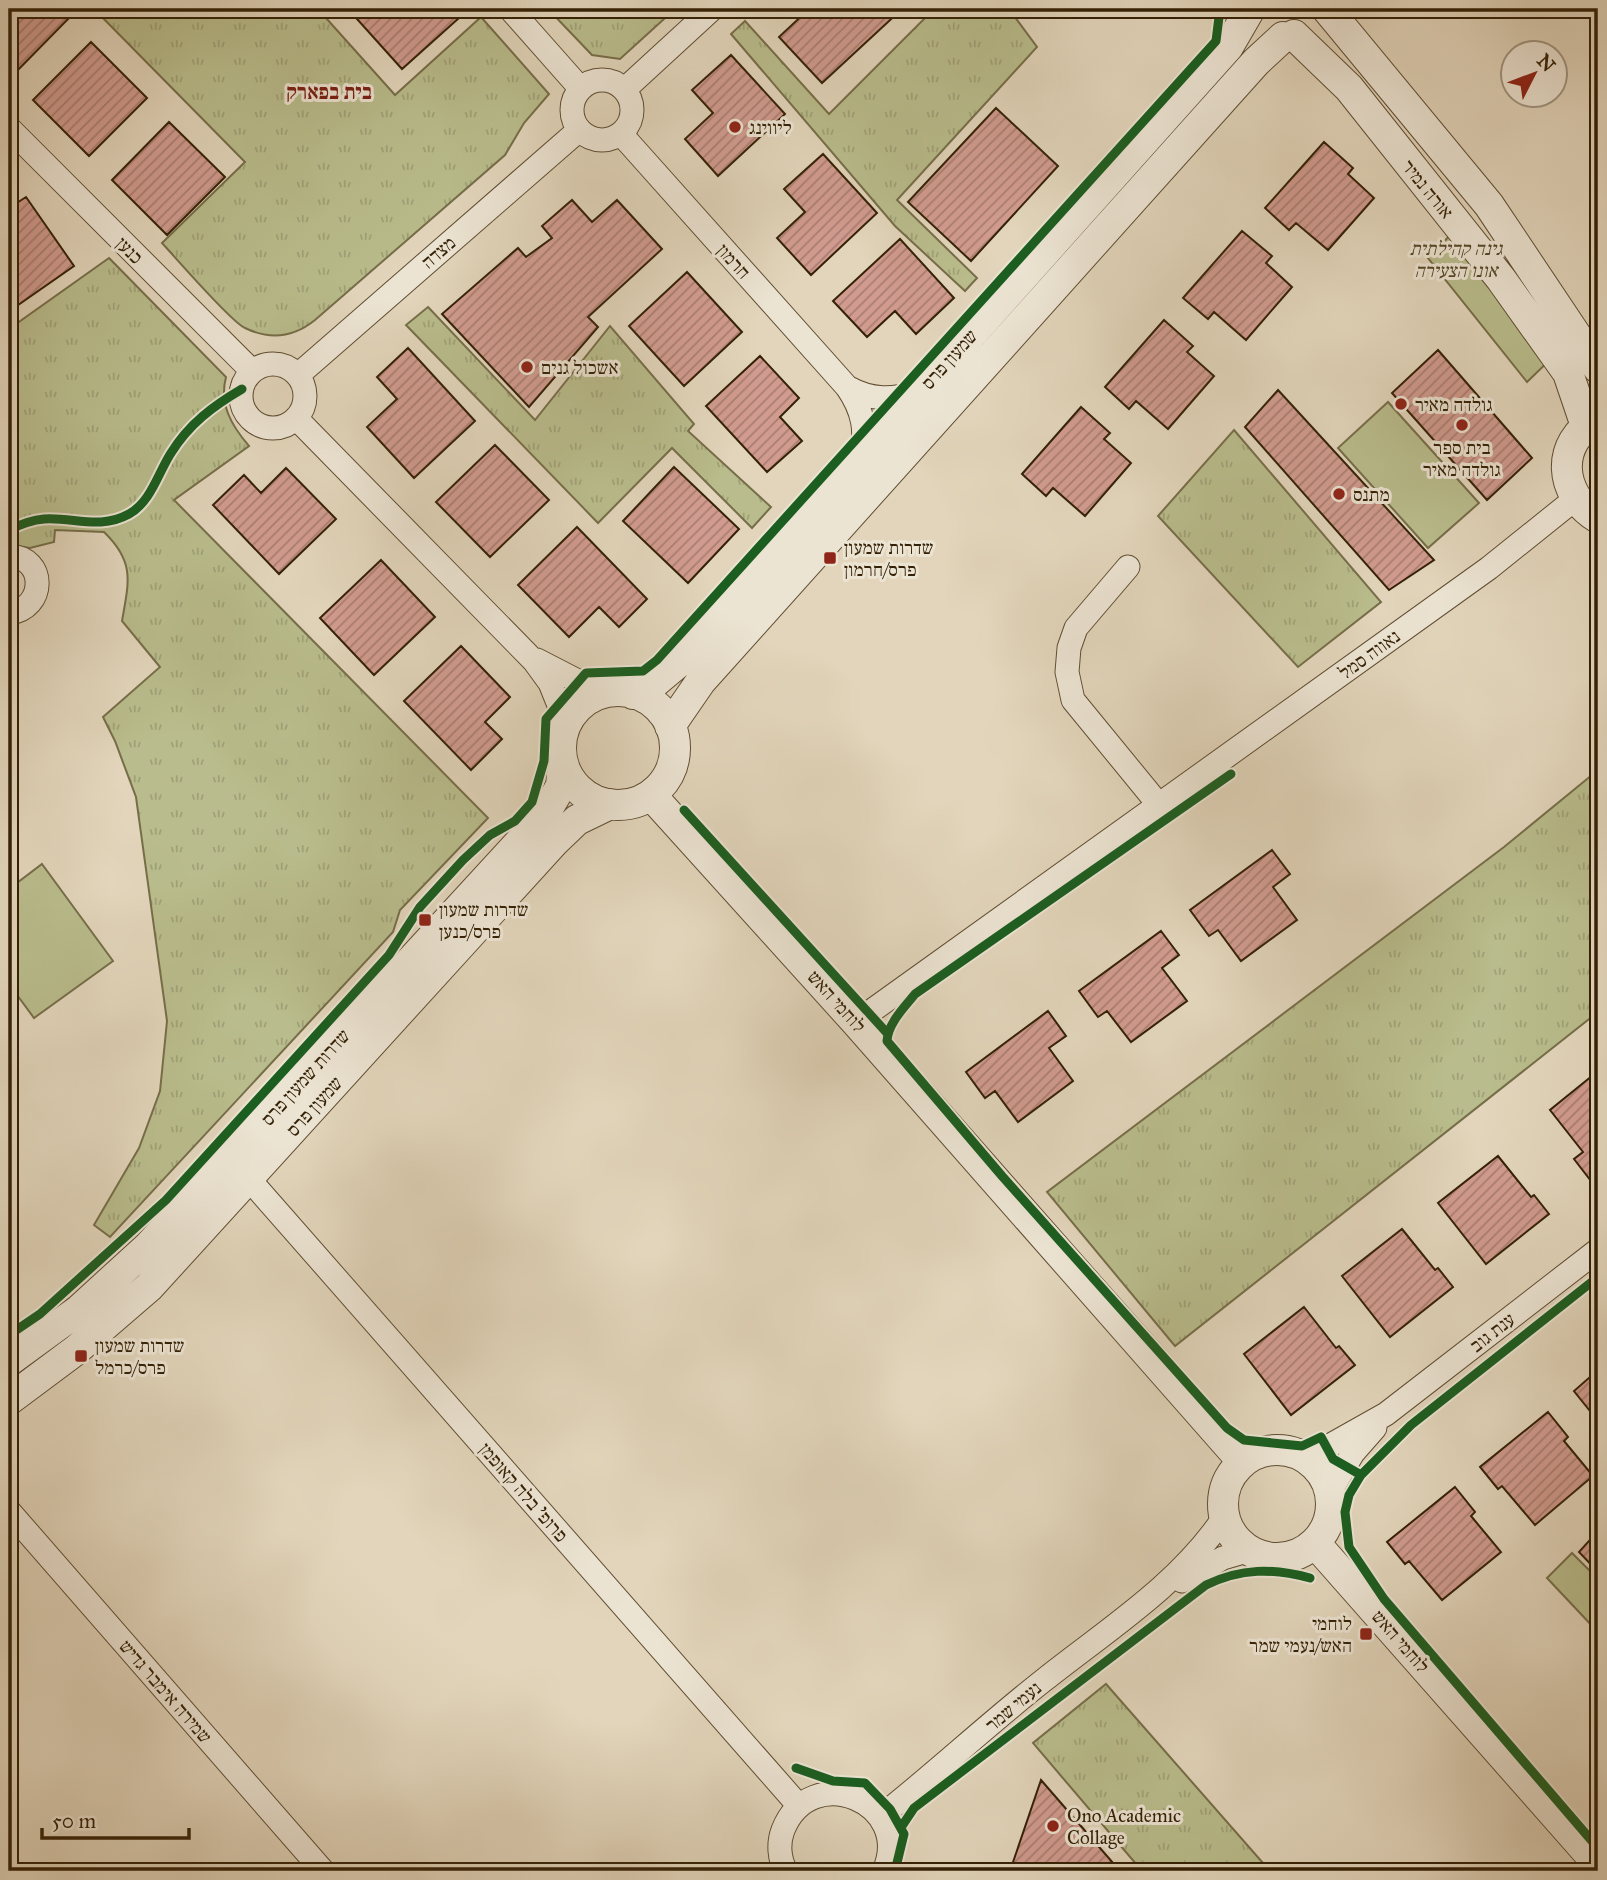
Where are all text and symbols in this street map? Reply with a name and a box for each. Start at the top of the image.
north arrow [1498,38,1568,108]
text: N [1532,49,1560,77]
district label: בית בפארק [286,79,372,105]
place label: ליווינג [749,116,792,139]
marker: ליווינג [727,119,743,135]
street label: אורה נמיר [1397,155,1458,223]
street label: מצדה [417,231,460,273]
street label: כנען [111,232,148,269]
park label: גינה קהילתית אונו הצעירה [1410,237,1504,282]
street label: חרמון [712,239,755,284]
street label: שמעון פרס [916,325,982,394]
place label: אשכול גנים [541,356,619,379]
marker: אשכול גנים [519,359,535,375]
place label: גולדה מאיר [1415,393,1493,416]
marker: גולדה מאיר [1393,396,1409,412]
marker: בית ספר גולדה מאיר [1454,417,1470,433]
place label: בית ספר גולדה מאיר [1423,436,1501,481]
place label: מתנס [1353,483,1390,506]
marker: מתנס [1331,486,1347,502]
place label: שדרות שמעון פרס/חרמון [844,536,934,581]
marker: שדרות שמעון פרס/חרמון [822,550,838,566]
street label: נאווה סמל [1334,624,1404,684]
place label: שדרות שמעון פרס/כנען [439,898,529,943]
marker: שדרות שמעון פרס/כנען [417,912,433,928]
street label: לוחמי האש [803,965,871,1037]
street label: שדרות שמעון פרס [256,1024,354,1130]
street label: שמעון פרס [281,1071,347,1141]
street label: ענת גוב [1465,1308,1519,1357]
place label: שדרות שמעון פרס/כרמל [95,1334,185,1379]
marker: שדרות שמעון פרס/כרמל [73,1348,89,1364]
street label: פרופ' בלה קאופמן [474,1438,573,1547]
street label: לוחמי האש [1367,1605,1434,1678]
place label: לוחמי האש/נעמי שמר [1249,1612,1352,1657]
marker: לוחמי האש/נעמי שמר [1358,1626,1374,1642]
street label: שמירה אימבר גדיש [114,1635,217,1748]
street label: נעמי שמר [981,1676,1046,1736]
scale bar [42,1796,189,1840]
place label: Ono Academic Collage [1067,1804,1181,1850]
text: 50 m [52,1808,97,1834]
marker: Ono Academic Collage [1045,1818,1061,1834]

